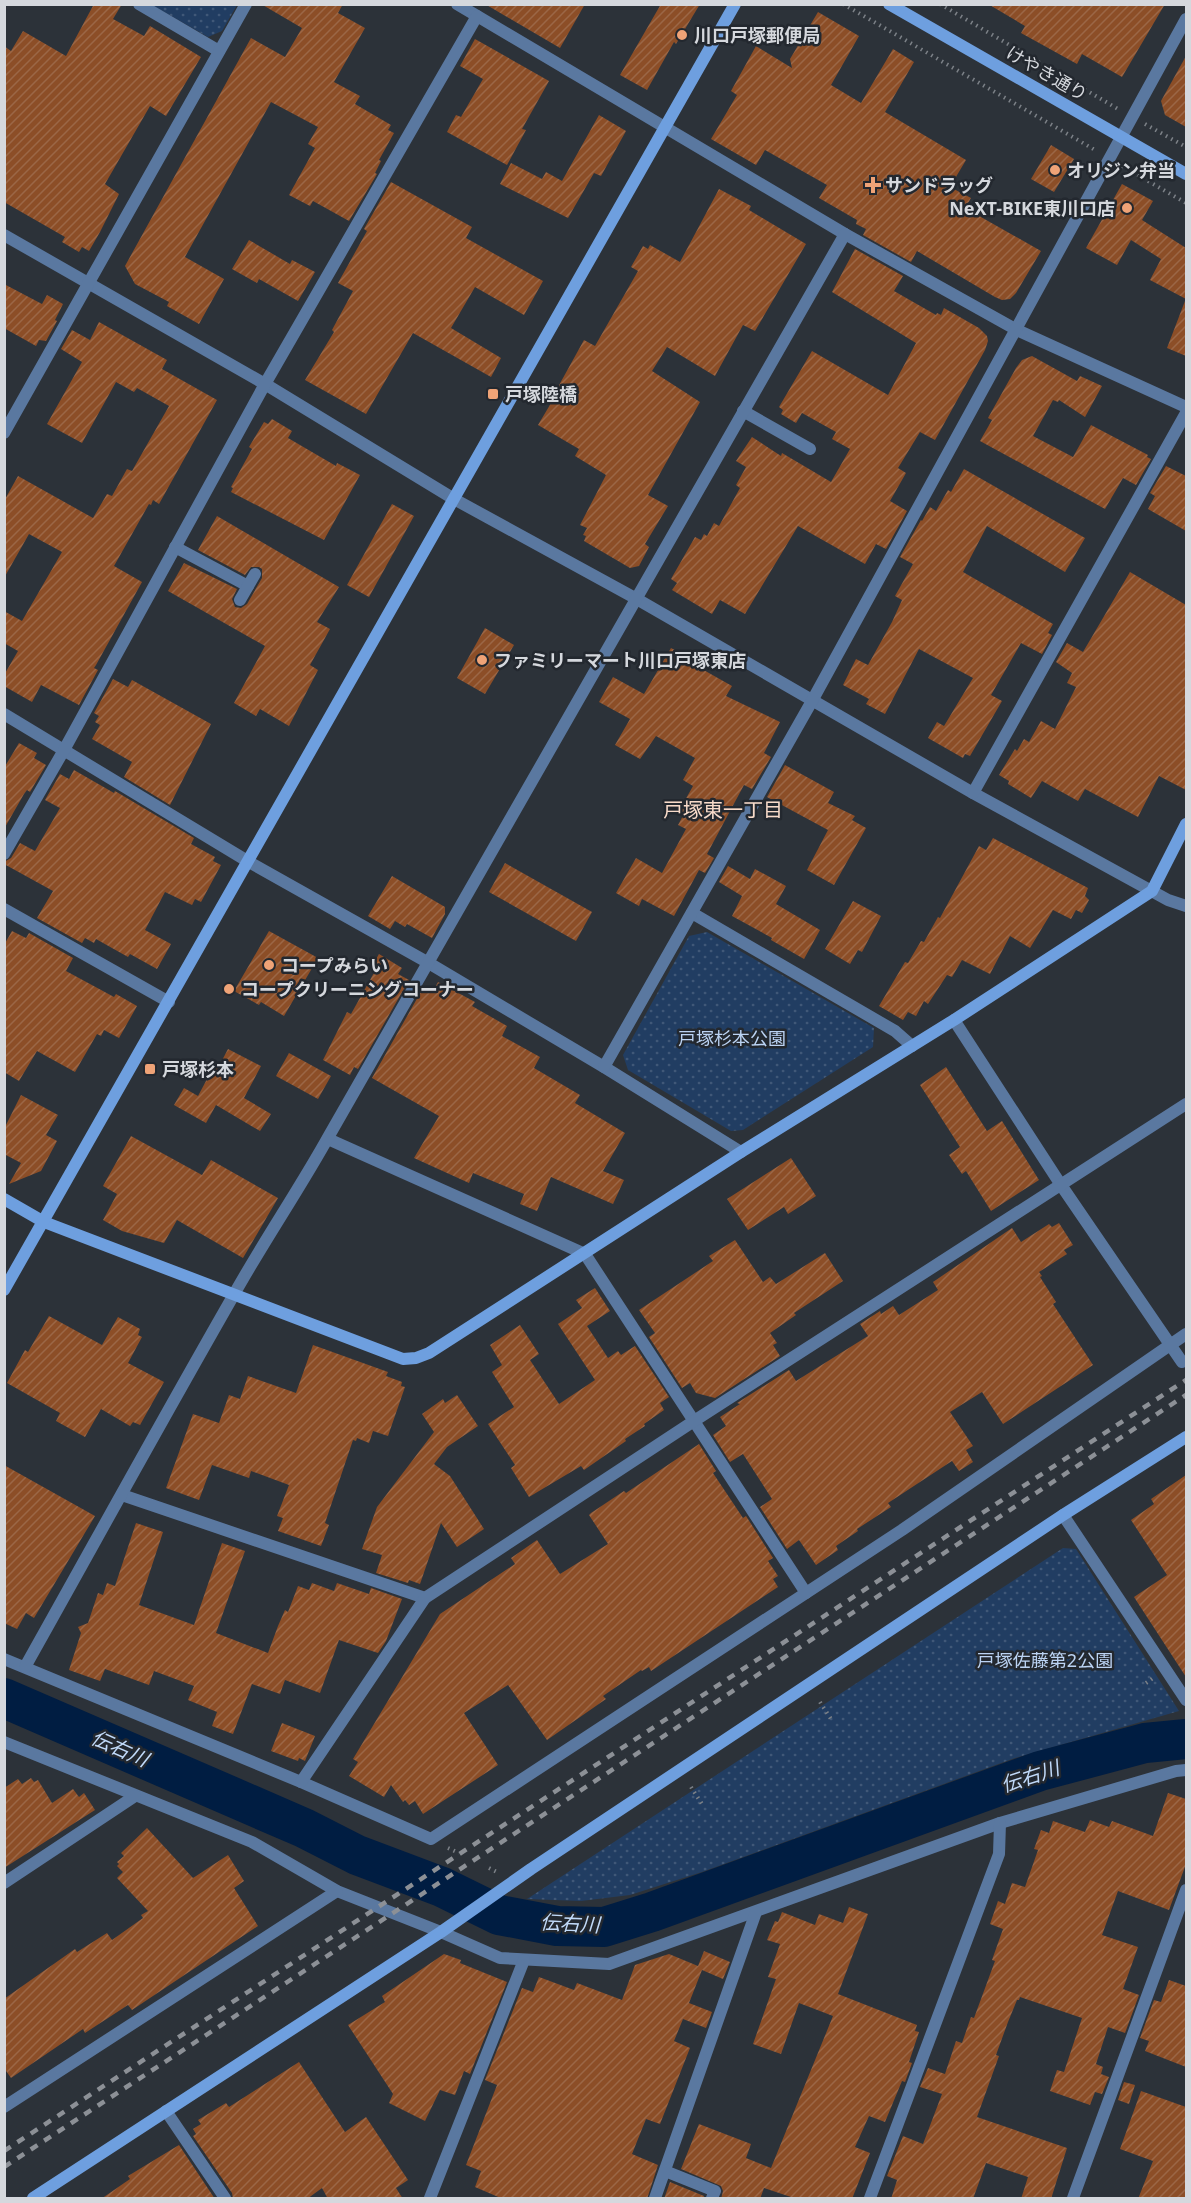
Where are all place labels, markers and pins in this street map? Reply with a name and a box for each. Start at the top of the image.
place label: 川口戸塚郵便局 [694,23,820,47]
marker: 川口戸塚郵便局 [675,28,689,42]
place label: オリジン弁当 [1067,158,1175,182]
marker: オリジン弁当 [1048,163,1062,177]
place label: サンドラッグ [885,173,993,197]
marker: サンドラッグ [866,178,880,192]
place label: NeXT-BIKE東川口店 [949,196,1115,220]
marker: NeXT-BIKE東川口店 [1120,201,1134,215]
place label: 戸塚陸橋 [505,382,577,406]
marker: 戸塚陸橋 [486,387,500,401]
place label: ファミリーマート川口戸塚東店 [494,648,746,672]
marker: ファミリーマート川口戸塚東店 [475,653,489,667]
place label: コープみらい [281,953,388,977]
marker: コープみらい [262,958,276,972]
place label: コープクリーニングコーナー [241,977,474,1001]
marker: コープクリーニングコーナー [222,982,236,996]
place label: 戸塚杉本 [162,1057,234,1081]
marker: 戸塚杉本 [143,1062,157,1076]

